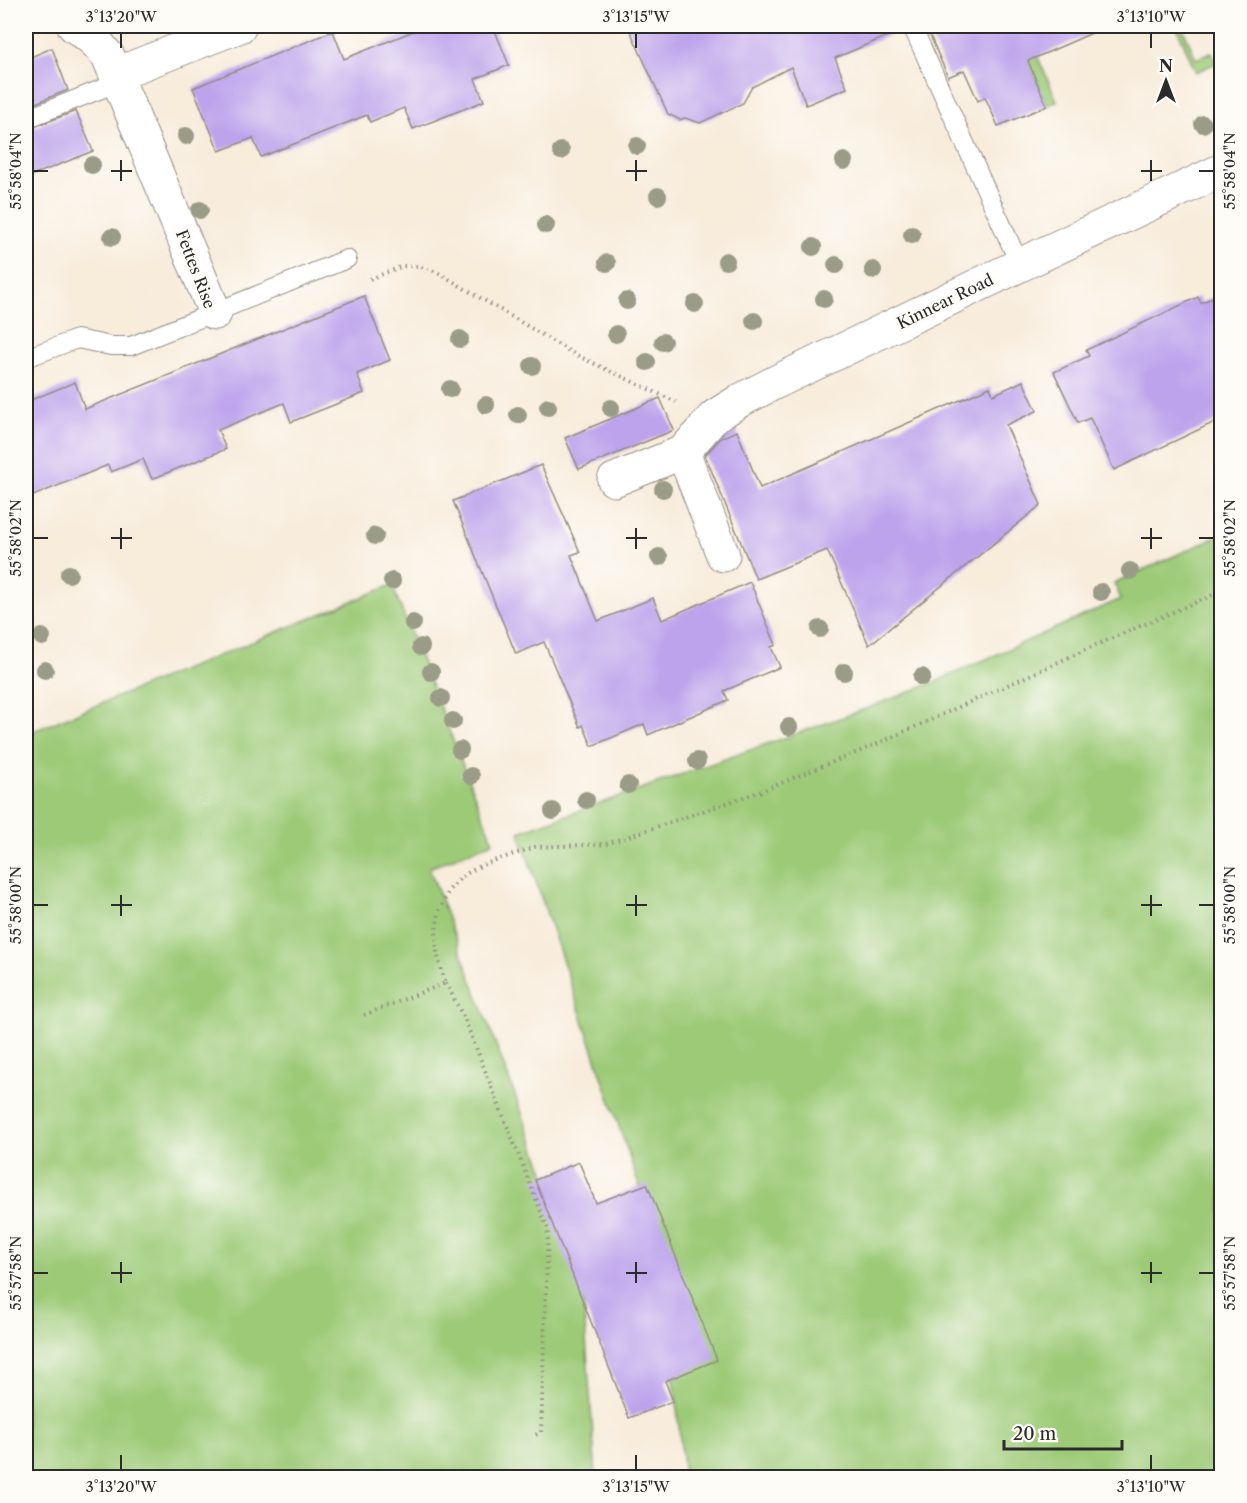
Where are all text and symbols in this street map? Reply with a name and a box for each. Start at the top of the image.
text: 3°13'20"W [85,7,157,26]
text: 3°13'15"W [602,7,670,26]
text: 3°13'10"W [1117,7,1186,26]
north arrow [1136,51,1196,111]
text: N [1159,56,1173,76]
text: 55°58'04"N [6,132,25,210]
text: 55°58'04"N [1220,132,1239,210]
street label: Fettes Rise [172,227,220,311]
street label: Kinnear Road [893,269,997,333]
text: 55°58'02"N [6,499,25,577]
text: 55°58'02"N [1220,499,1239,577]
text: 55°58'00"N [6,866,25,944]
text: 55°58'00"N [1220,866,1239,944]
text: 55°57'58"N [6,1236,25,1310]
text: 55°57'58"N [1220,1236,1239,1310]
scale bar [1004,1413,1122,1451]
text: 20 m [1013,1423,1057,1445]
text: 3°13'20"W [85,1477,157,1496]
text: 3°13'15"W [602,1477,670,1496]
text: 3°13'10"W [1117,1477,1186,1496]

